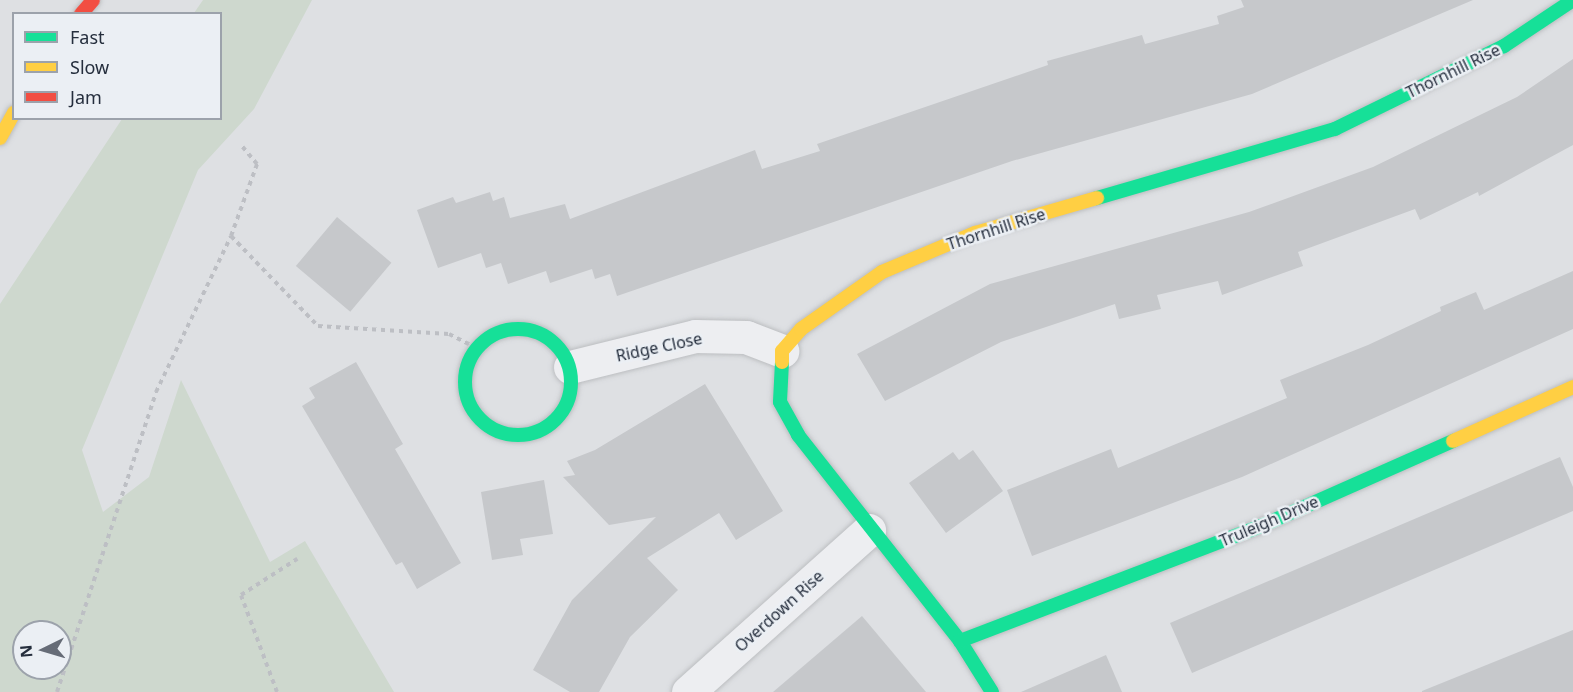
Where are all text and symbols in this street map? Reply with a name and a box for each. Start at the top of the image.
legend [12,12,222,120]
text: Fast [70,25,105,49]
street label: Thornhill Rise [1403,40,1503,102]
text: Slow [70,55,109,79]
text: Jam [70,85,102,109]
street label: Thornhill Rise [944,204,1048,254]
street label: Ridge Close [614,329,704,365]
street label: Truleigh Drive [1217,492,1321,550]
street label: Overdown Rise [731,566,827,656]
north arrow [12,620,72,680]
text: N [15,644,38,659]

